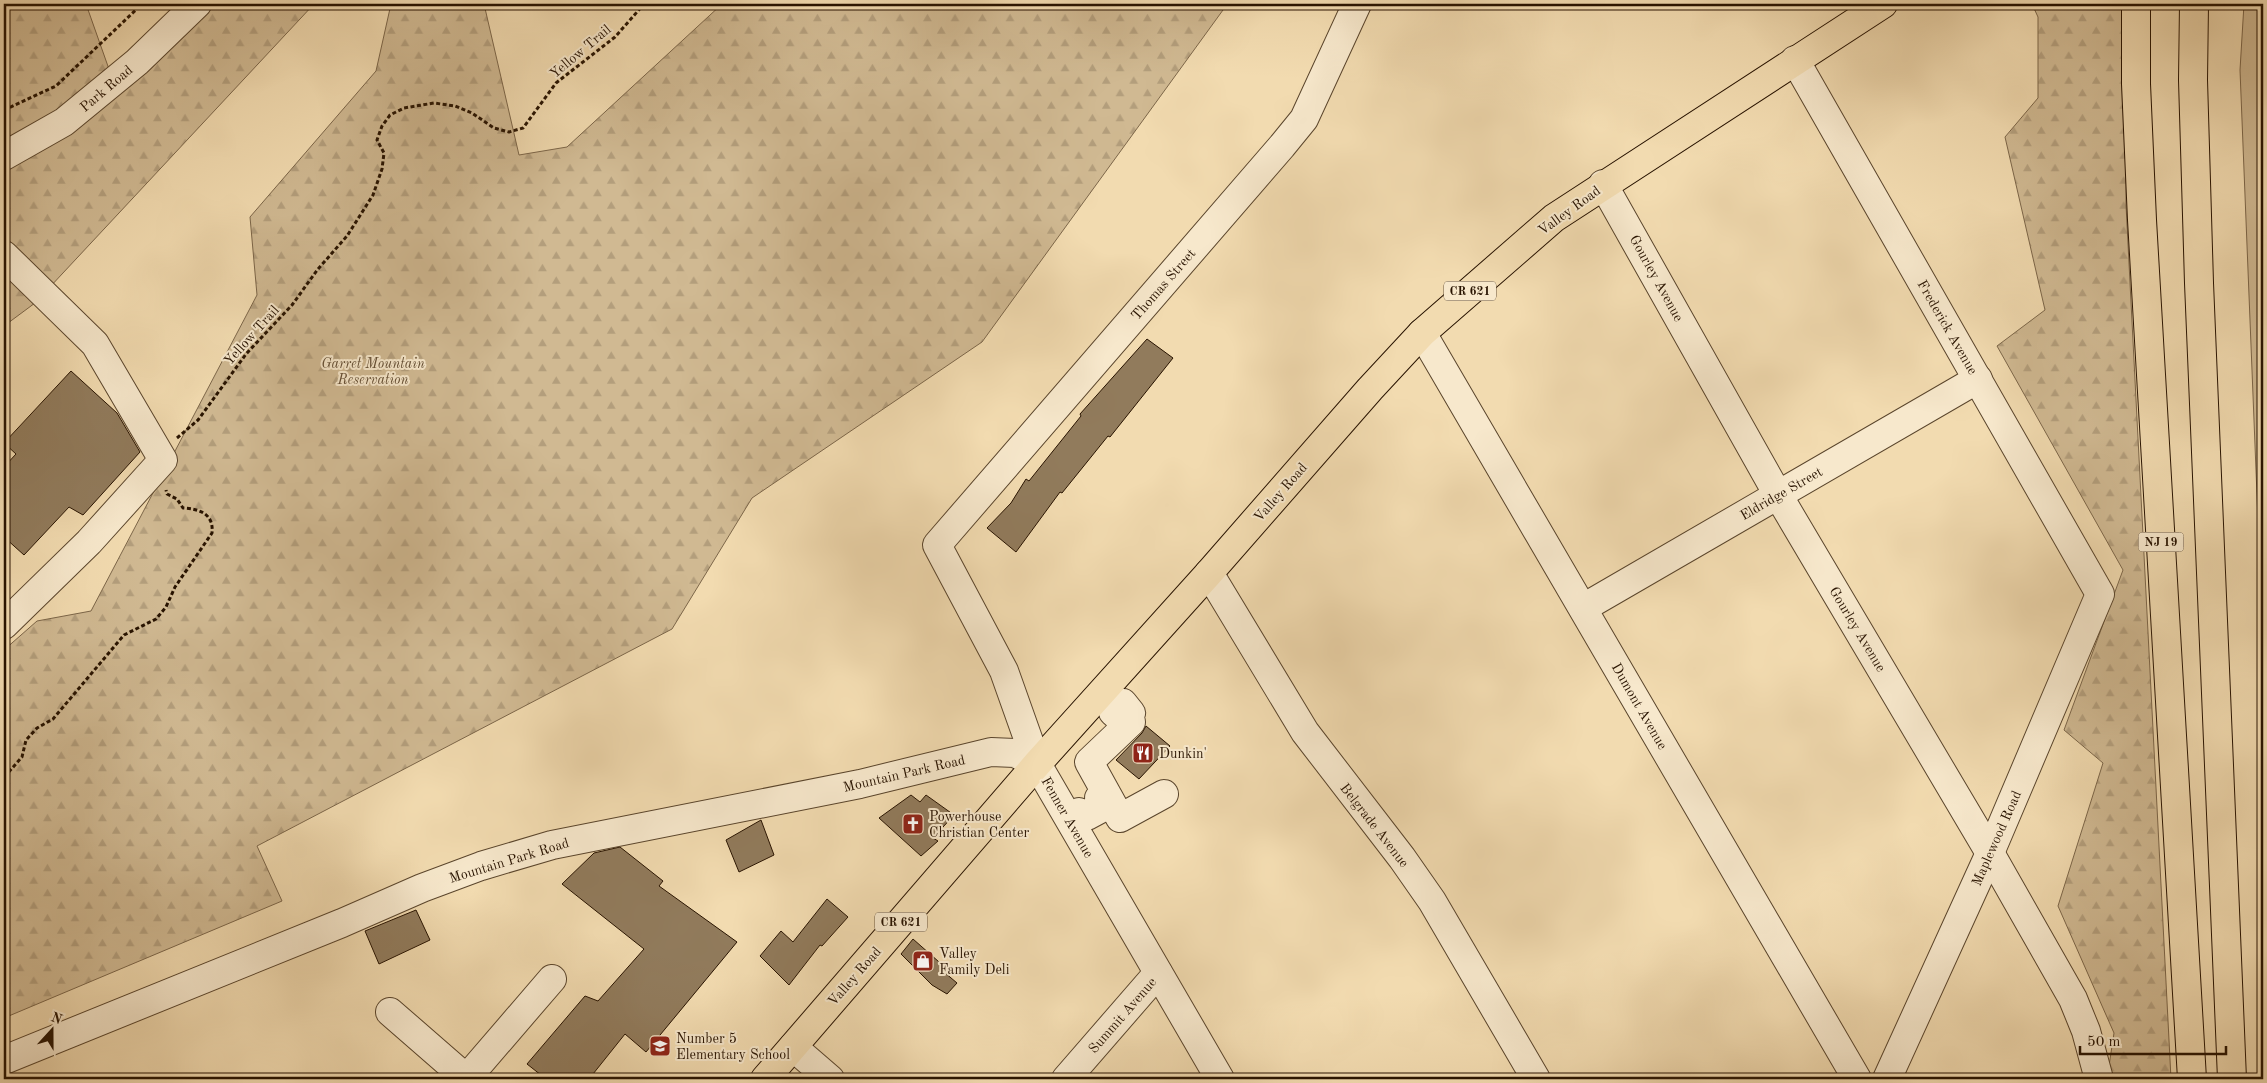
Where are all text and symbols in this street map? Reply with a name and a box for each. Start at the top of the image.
street label: Yellow Trail [547,22,614,81]
street label: Park Road [78,63,136,115]
street label: Valley Road [1536,184,1603,238]
street label: Gourley Avenue [1627,233,1686,324]
street label: Thomas Street [1129,246,1199,323]
street label: Frederick Avenue [1914,278,1980,377]
road number: CR 621 [1444,282,1496,300]
street label: Yellow Trail [221,303,282,368]
park label: Garret Mountain Reservation [321,357,425,387]
street label: Valley Road [1251,460,1310,525]
street label: Eldridge Street [1738,465,1825,523]
road number: NJ 19 [2138,532,2184,552]
street label: Gourley Avenue [1826,585,1888,674]
street label: Dumont Avenue [1609,661,1670,752]
restaurant icon: Dunkin' [1131,741,1155,765]
place label: Dunkin' [1159,747,1207,761]
street label: Mountain Park Road [842,753,967,795]
street label: Fenner Avenue [1038,775,1096,860]
street label: Belgrade Avenue [1337,781,1411,870]
street label: Maplewood Road [1970,789,2024,888]
place label: Powerhouse Christian Center [929,810,1029,840]
church icon: Powerhouse Christian Center [901,812,925,836]
street label: Mountain Park Road [448,836,571,886]
road number: CR 621 [875,912,927,932]
street label: Valley Road [825,944,884,1009]
place label: Valley Family Deli [939,947,1010,977]
shop icon: Valley Family Deli [911,949,935,973]
street label: Summit Avenue [1086,975,1159,1056]
north arrow [28,1006,78,1056]
text: N [49,1010,64,1027]
scale bar [2080,1023,2226,1055]
place label: Number 5 Elementary School [676,1032,790,1062]
school or university icon: Number 5 Elementary School [648,1034,672,1058]
text: 50 m [2087,1035,2121,1050]

